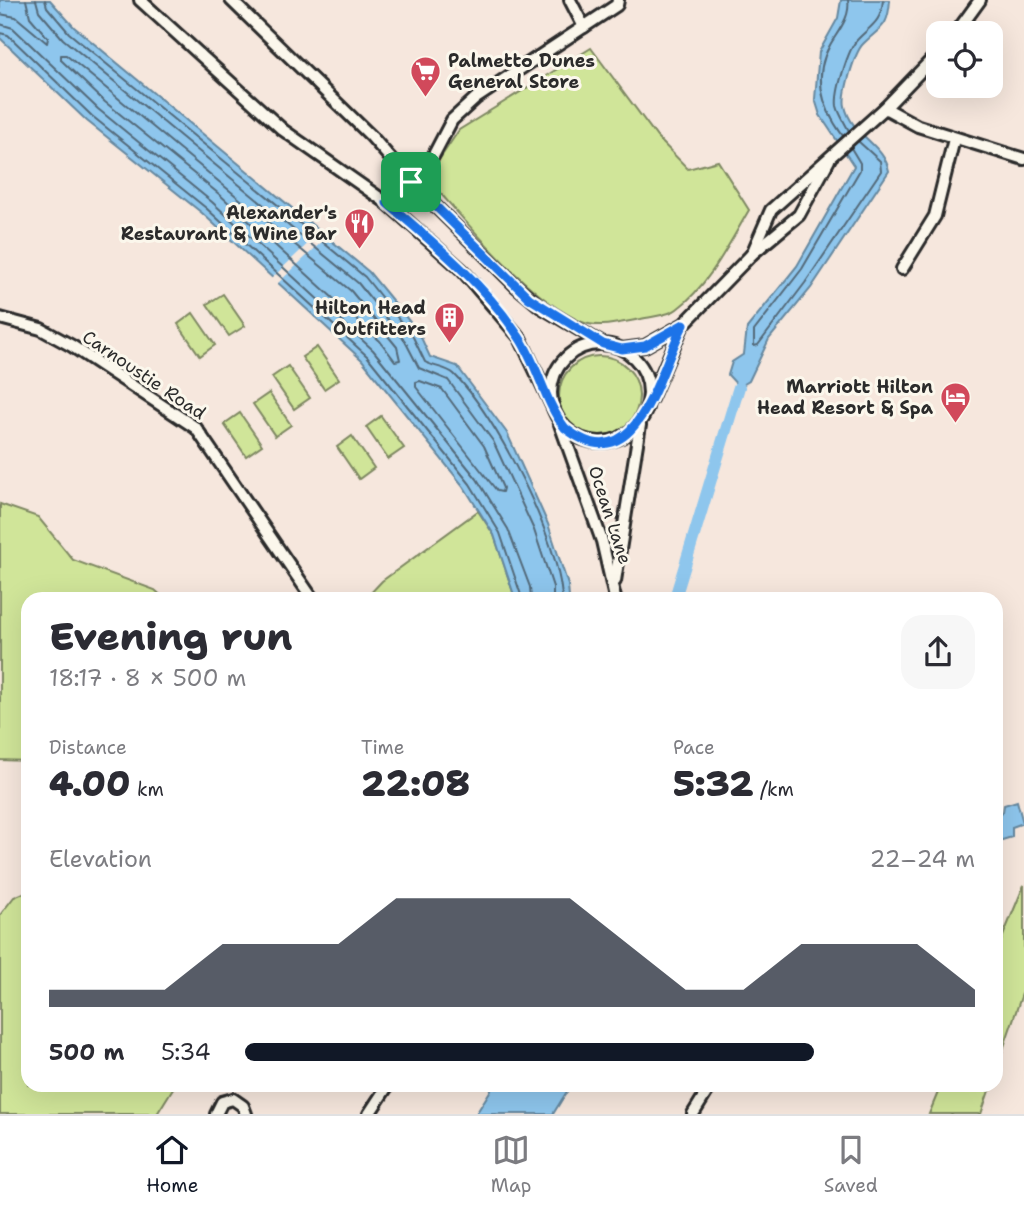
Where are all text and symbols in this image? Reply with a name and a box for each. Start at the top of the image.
map controls [926,21,1003,98]
button: locate [926,21,1003,98]
place label: Palmetto Dunes General Store [448,49,595,94]
supermarket icon: Palmetto Dunes General Store [408,54,442,98]
pin [381,152,441,212]
icon: arrive [392,163,430,201]
place label: Alexander's Restaurant & Wine Bar [121,201,337,246]
restaurant icon: Alexander's Restaurant & Wine Bar [343,206,377,250]
place label: Hilton Head Outfitters [315,296,426,341]
building icon: Hilton Head Outfitters [432,301,466,345]
street label: Carnoustie Road [78,325,210,425]
place label: Marriott Hilton Head Resort & Spa [757,375,934,420]
hotel icon: Marriott Hilton Head Resort & Spa [939,380,973,424]
street label: Ocean Lane [583,463,637,567]
text: Evening run [49,611,292,662]
button: share [901,615,975,689]
text: 18:17 · 8 × 500 m [49,663,246,693]
text: Distance [49,735,127,760]
text: Time [361,735,405,760]
text: Pace [673,735,715,760]
text: 4.00 [49,760,131,807]
text: 22:08 [361,760,470,807]
text: 5:32 [673,760,753,807]
text: km [131,777,164,802]
text: /km [753,777,794,802]
text: Elevation [49,844,152,874]
text: 22–24 m [869,844,975,874]
text: 500 m [49,1037,124,1067]
text: 5:34 [161,1037,211,1067]
tab: Home [146,1131,198,1198]
tab: Map [491,1131,531,1198]
tab: Saved [824,1131,878,1198]

